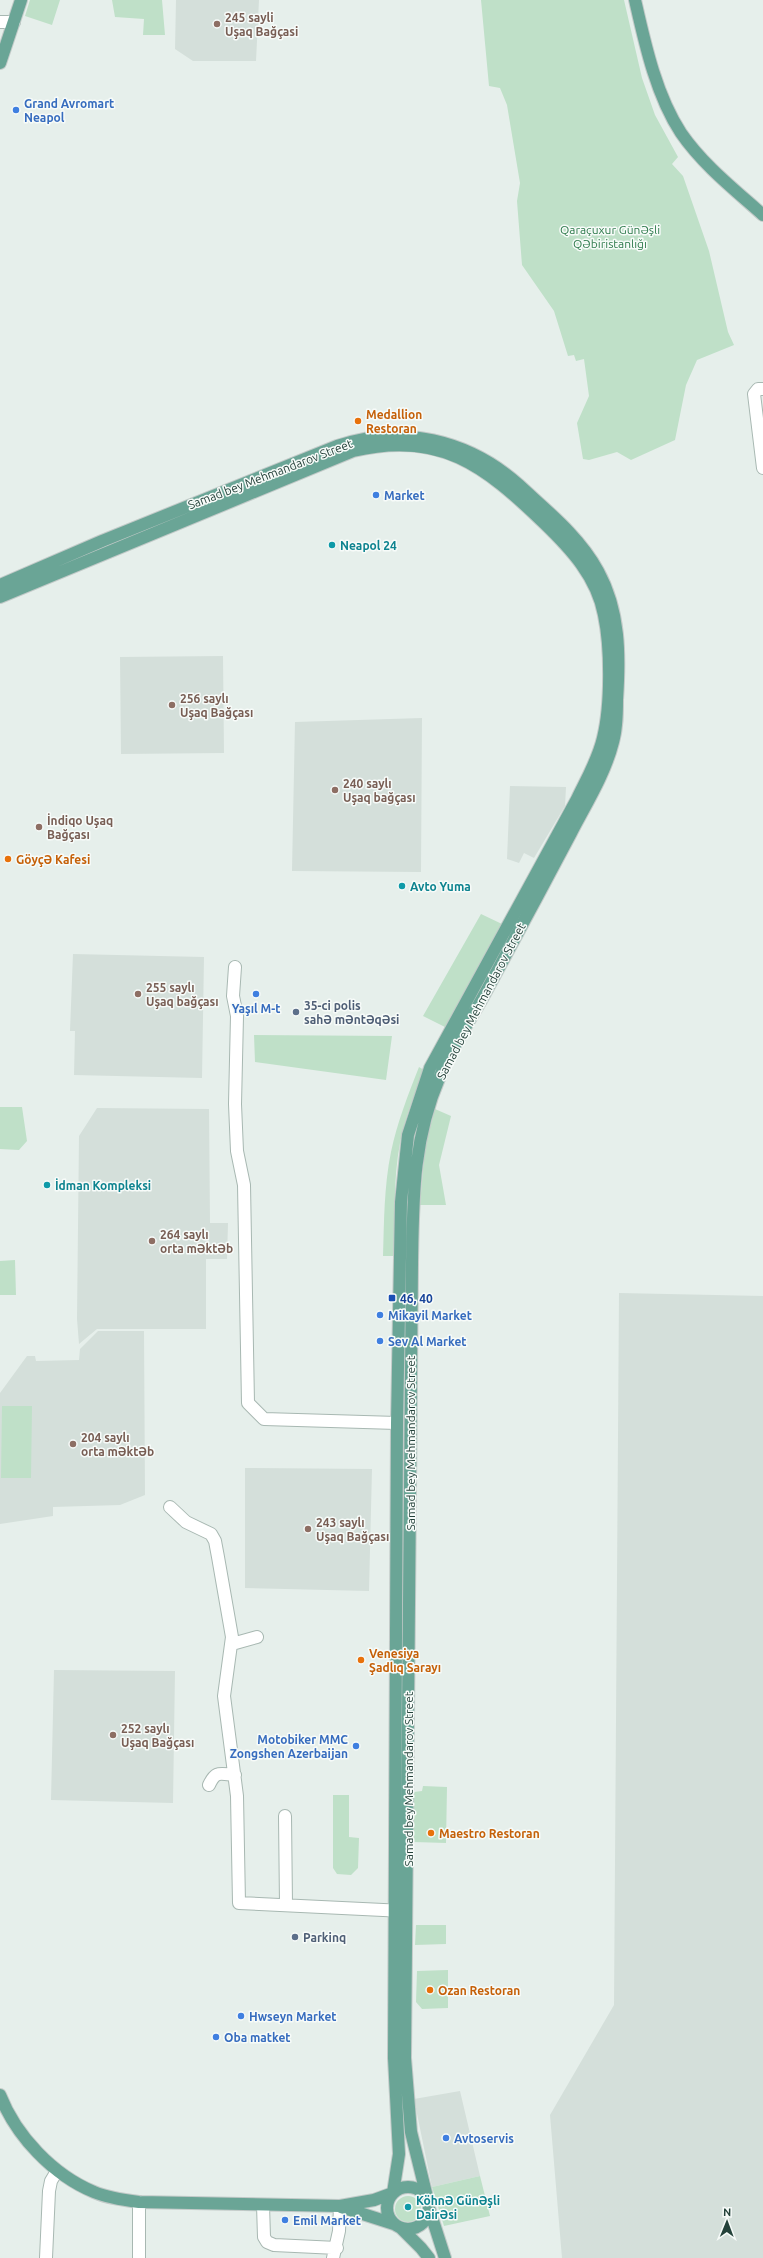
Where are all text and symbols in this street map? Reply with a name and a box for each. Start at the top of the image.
place label: 245 sayli Uşaq Bağçasi [225,11,298,40]
marker: 245 sayli Uşaq Bağçasi [212,19,222,29]
place label: Grand Avromart Neapol [24,97,114,124]
marker: Grand Avromart Neapol [11,105,21,115]
park label: Qaraçuxur Günəşli Qəbiristanlığı [560,223,660,250]
place label: Medallion Restoran [366,408,422,435]
marker: Medallion Restoran [353,416,363,426]
street label: Samad bey Mehmandarov Street [186,436,354,511]
place label: Market [384,489,425,502]
marker: Market [371,490,381,500]
place label: Neapol 24 [340,539,397,552]
marker: Neapol 24 [327,540,337,550]
place label: 256 saylı Uşaq Bağçası [180,692,253,721]
marker: 256 saylı Uşaq Bağçası [167,700,177,710]
place label: 240 saylı Uşaq bağçası [343,777,416,806]
marker: 240 saylı Uşaq bağçası [330,785,340,795]
place label: İndiqo Uşaq Bağçası [47,813,113,843]
marker: İndiqo Uşaq Bağçası [34,822,44,832]
place label: Göyçə Kafesi [16,853,90,868]
marker: Göyçə Kafesi [3,854,13,864]
place label: Avto Yuma [410,880,471,893]
marker: Avto Yuma [397,881,407,891]
street label: Samad bey Mehmandarov Street [434,920,528,1081]
place label: 255 saylı Uşaq bağçası [146,981,219,1010]
marker: 255 saylı Uşaq bağçası [133,989,143,999]
marker: Yaşıl M-t [251,989,261,999]
place label: 35-ci polis sahə məntəqəsi [304,999,399,1026]
place label: Yaşıl M-t [232,1002,280,1017]
marker: 35-ci polis sahə məntəqəsi [291,1007,301,1017]
place label: İdman Kompleksi [55,1178,151,1192]
marker: İdman Kompleksi [42,1180,52,1190]
place label: 264 saylı orta məktəb [160,1228,233,1255]
marker: 264 saylı orta məktəb [147,1236,157,1246]
place label: 46, 40 [400,1292,433,1305]
marker: 46, 40 [387,1293,397,1303]
place label: Mikayil Market [388,1309,472,1322]
marker: Mikayil Market [375,1310,385,1320]
place label: Sev Al Market [388,1335,466,1348]
marker: Sev Al Market [375,1336,385,1346]
street label: Samad bey Mehmandarov Street [404,1355,417,1531]
place label: 204 saylı orta məktəb [81,1431,154,1458]
marker: 204 saylı orta məktəb [68,1439,78,1449]
place label: 243 saylı Uşaq Bağçası [316,1516,389,1545]
marker: 243 saylı Uşaq Bağçası [303,1524,313,1534]
place label: Venesiya Şadlıq Sarayı [369,1647,441,1676]
marker: Venesiya Şadlıq Sarayı [356,1655,366,1665]
street label: Samad bey Mehmandarov Street [402,1691,415,1867]
place label: 252 saylı Uşaq Bağçası [121,1722,194,1751]
marker: 252 saylı Uşaq Bağçası [108,1730,118,1740]
place label: Motobiker MMC Zongshen Azerbaijan [230,1733,348,1760]
marker: Motobiker MMC Zongshen Azerbaijan [351,1741,361,1751]
place label: Maestro Restoran [439,1827,540,1840]
marker: Maestro Restoran [426,1828,436,1838]
place label: Parkinq [303,1931,346,1944]
marker: Parkinq [290,1932,300,1942]
place label: Ozan Restoran [438,1984,520,1997]
marker: Ozan Restoran [425,1985,435,1995]
place label: Hwseyn Market [249,2010,336,2023]
marker: Hwseyn Market [236,2011,246,2021]
place label: Oba matket [224,2031,290,2044]
marker: Oba matket [211,2032,221,2042]
place label: Avtoservis [454,2132,514,2145]
marker: Avtoservis [441,2133,451,2143]
place label: Köhnə Günəşli Dairəsi [416,2194,500,2221]
marker: Köhnə Günəşli Dairəsi [403,2202,413,2212]
north arrow [707,2202,747,2242]
text: N [723,2206,731,2218]
place label: Emil Market [293,2214,361,2227]
marker: Emil Market [280,2215,290,2225]

